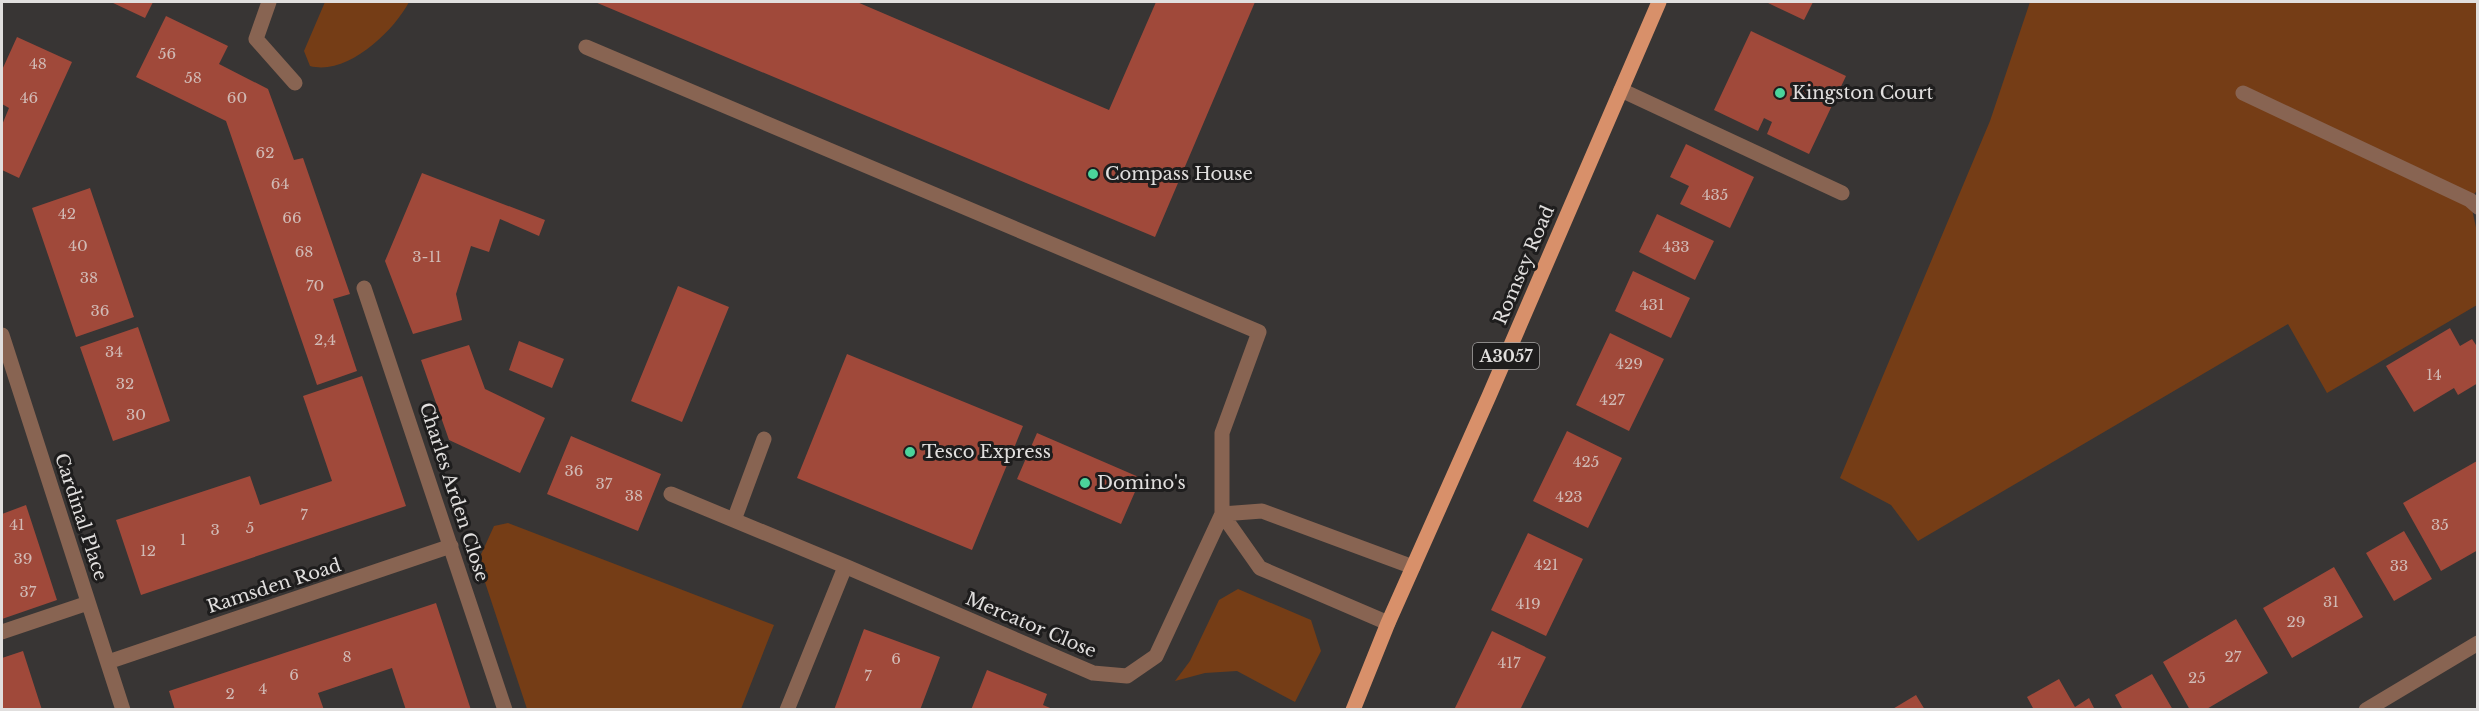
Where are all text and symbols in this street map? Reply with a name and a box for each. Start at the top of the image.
house number: 56 [158,44,176,63]
house number: 48 [29,54,47,73]
house number: 58 [184,68,202,87]
place label: Kingston Court [1792,82,1934,104]
marker: Kingston Court [1773,86,1787,100]
house number: 46 [20,88,38,107]
house number: 60 [227,88,247,107]
house number: 62 [256,143,274,162]
place label: Compass House [1105,163,1253,185]
marker: Compass House [1086,167,1100,181]
house number: 64 [271,174,289,193]
house number: 435 [1702,185,1728,204]
street label: Romsey Road [1489,202,1559,328]
house number: 42 [58,204,76,223]
house number: 66 [282,208,302,227]
house number: 40 [68,236,88,255]
house number: 433 [1662,237,1690,256]
house number: 68 [295,242,313,261]
house number: 3-11 [412,247,442,266]
house number: 38 [80,268,98,287]
house number: 70 [306,276,324,295]
house number: 431 [1640,295,1664,314]
house number: 36 [91,301,109,320]
house number: 2,4 [314,330,336,349]
house number: 34 [105,342,123,361]
road number: A3057 [1473,343,1539,369]
house number: 429 [1615,354,1643,373]
house number: 14 [2426,365,2442,384]
house number: 32 [116,374,134,393]
house number: 427 [1599,390,1625,409]
street label: Charles Arden Close [415,400,493,584]
house number: 30 [126,405,146,424]
place label: Tesco Express [922,441,1051,463]
marker: Tesco Express [903,445,917,459]
street label: Cardinal Place [50,451,112,583]
house number: 425 [1573,452,1599,471]
house number: 36 [565,461,583,480]
place label: Domino's [1097,472,1186,494]
house number: 37 [596,474,613,493]
marker: Domino's [1078,476,1092,490]
house number: 38 [625,486,643,505]
house number: 423 [1555,487,1583,506]
house number: 7 [300,505,308,524]
house number: 41 [9,515,25,534]
house number: 35 [2431,515,2449,534]
house number: 5 [246,518,254,537]
house number: 3 [210,520,220,539]
house number: 1 [180,530,186,549]
house number: 12 [140,541,156,560]
house number: 39 [14,549,32,568]
street label: Ramsden Road [204,554,344,618]
house number: 421 [1534,555,1558,574]
house number: 33 [2390,556,2408,575]
house number: 37 [20,582,37,601]
street label: Mercator Close [962,588,1100,662]
house number: 31 [2323,592,2339,611]
house number: 419 [1515,594,1541,613]
house number: 29 [2287,612,2305,631]
house number: 8 [342,647,352,666]
house number: 27 [2225,647,2242,666]
house number: 6 [891,649,901,668]
house number: 417 [1498,653,1521,672]
house number: 6 [289,665,299,684]
house number: 7 [864,666,872,685]
house number: 25 [2188,668,2206,687]
house number: 4 [259,679,267,698]
house number: 2 [225,684,235,703]

